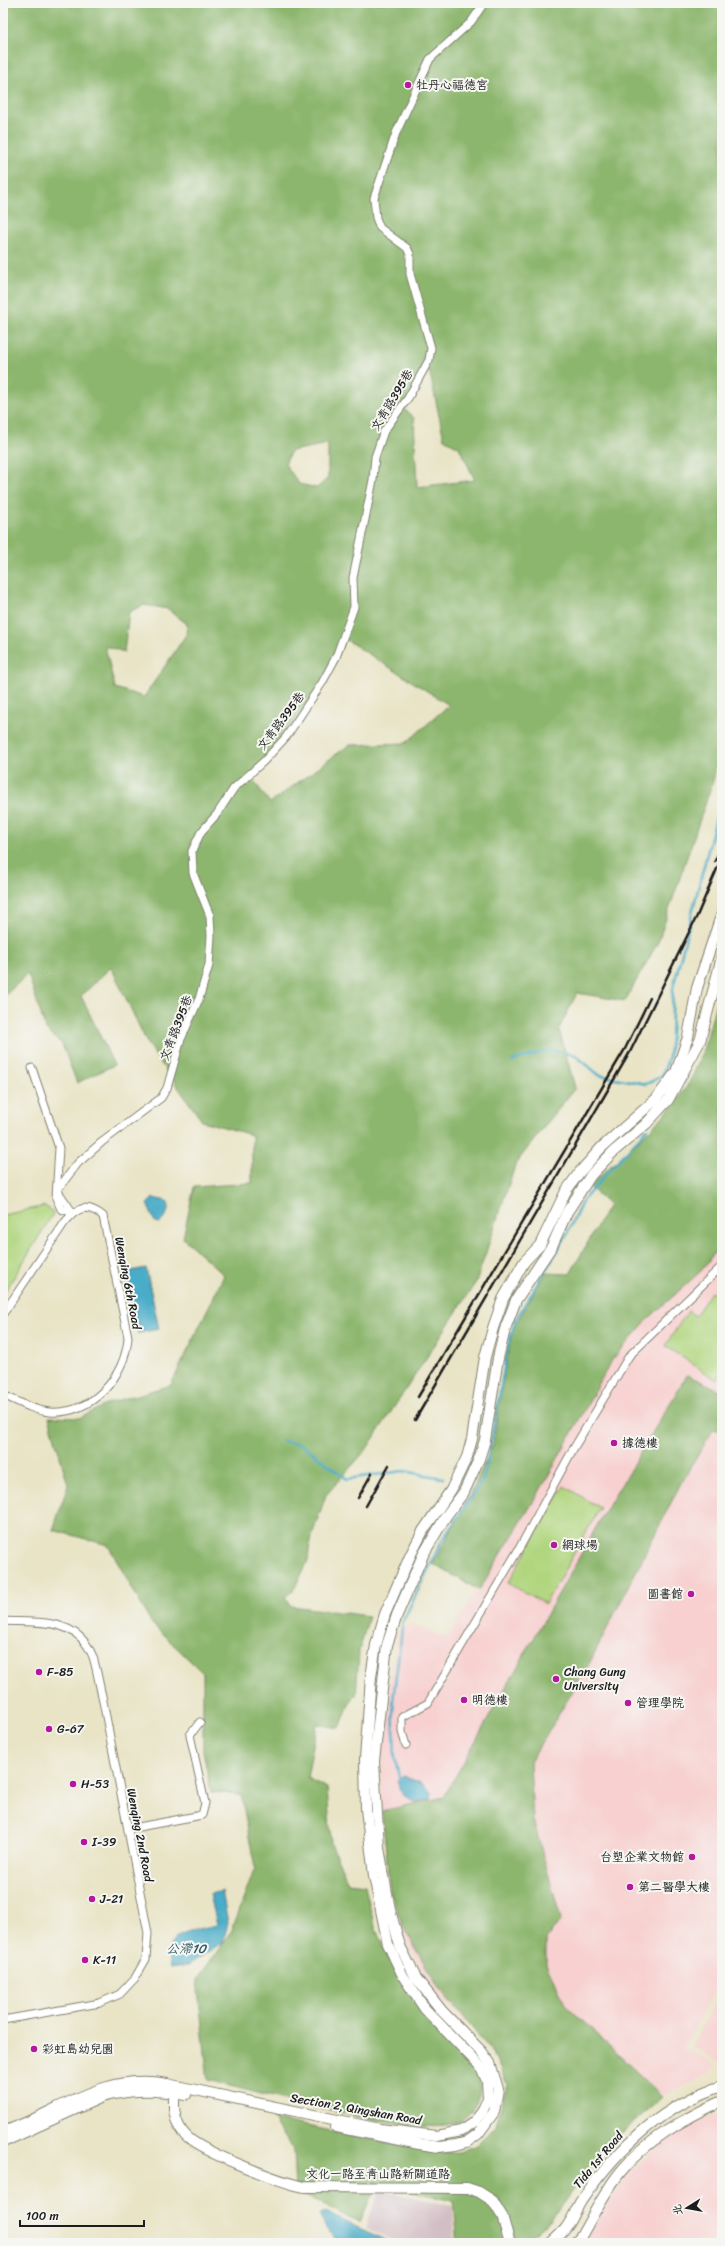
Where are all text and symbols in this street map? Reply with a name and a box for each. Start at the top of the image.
place label: 牡丹心福德宮 [416,74,488,96]
marker: 牡丹心福德宮 [403,80,413,90]
street label: 文青路395巷 [365,365,419,435]
street label: 文青路395巷 [251,687,311,755]
street label: 文青路395巷 [153,992,199,1064]
street label: Wenqing 6th Road [108,1235,148,1333]
place label: 據德樓 [622,1432,658,1454]
marker: 據德樓 [609,1438,619,1448]
place label: 網球場 [562,1534,598,1556]
marker: 網球場 [549,1540,559,1550]
place label: 圖書館 [647,1583,683,1605]
marker: 圖書館 [686,1589,696,1599]
place label: F-85 [47,1661,74,1683]
place label: Chang Gung University [564,1661,626,1697]
marker: F-85 [34,1667,44,1677]
marker: Chang Gung University [551,1674,561,1684]
place label: 明德樓 [472,1689,508,1711]
place label: 管理學院 [636,1692,684,1714]
marker: 明德樓 [459,1695,469,1705]
marker: 管理學院 [623,1698,633,1708]
place label: G-67 [57,1718,85,1740]
marker: G-67 [44,1724,54,1734]
place label: H-53 [81,1773,109,1795]
marker: H-53 [68,1779,78,1789]
street label: Wenqing 2nd Road [120,1786,160,1886]
place label: I-39 [91,1831,116,1853]
marker: I-39 [79,1837,89,1847]
place label: 台塑企業文物館 [600,1846,684,1868]
marker: 台塑企業文物館 [687,1852,697,1862]
place label: 第二醫學大樓 [638,1876,710,1898]
marker: 第二醫學大樓 [625,1882,635,1892]
place label: J-21 [99,1888,123,1910]
marker: J-21 [87,1894,97,1904]
water label: 公滯10 [166,1937,208,1960]
place label: K-11 [93,1949,116,1971]
marker: K-11 [80,1955,90,1965]
place label: 彩虹島幼兒園 [42,2038,114,2060]
marker: 彩虹島幼兒園 [29,2044,39,2054]
street label: Section 2, Qingshan Road [289,2087,424,2132]
street label: Tida 1st Road [567,2125,630,2194]
street label: 文化一路至青山路新闢道路 [306,2163,450,2185]
north arrow [667,2188,707,2228]
scale bar [20,2202,144,2228]
text: 北 [667,2203,688,2217]
text: 100 m [26,2205,59,2227]

